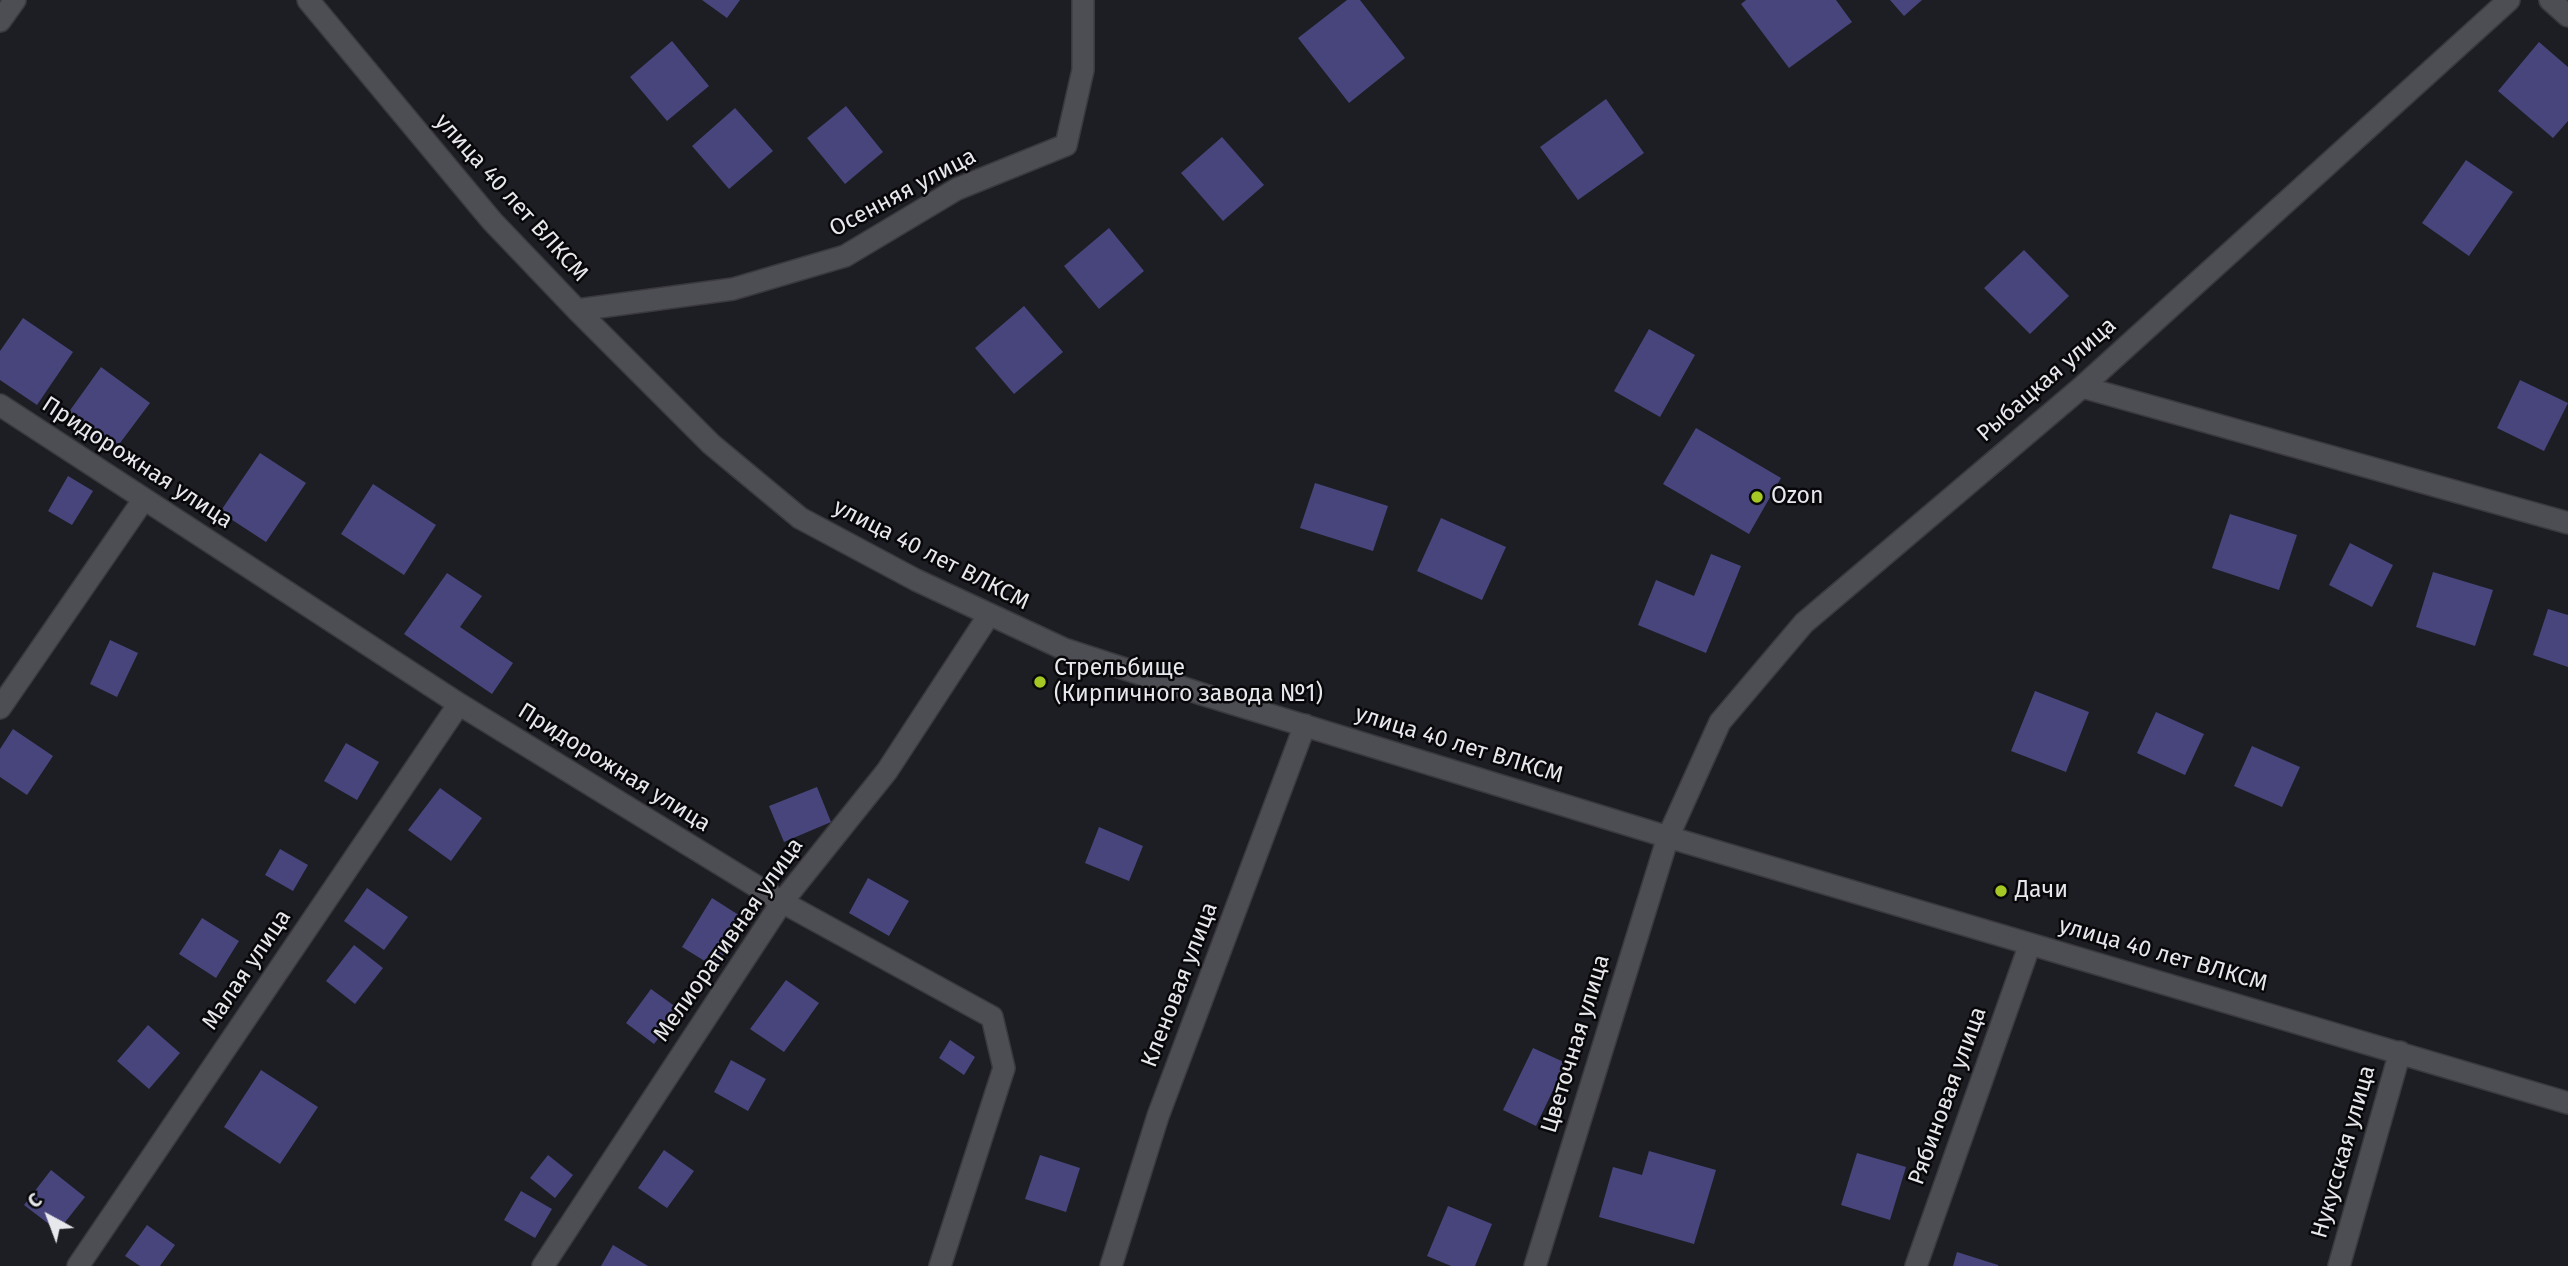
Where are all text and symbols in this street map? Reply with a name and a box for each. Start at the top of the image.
street label: улица 40 лет ВЛКСМ [428,108,594,288]
street label: Осенняя улица [825,143,981,243]
street label: Рыбацкая улица [1972,312,2122,448]
street label: Придорожная улица [37,391,237,535]
place label: Ozon [1771,483,1823,511]
marker: Ozon [1749,489,1765,505]
street label: улица 40 лет ВЛКСМ [828,494,1034,616]
place label: Стрельбище (Кирпичного завода №1) [1054,655,1323,709]
marker: Стрельбище (Кирпичного завода №1) [1032,674,1048,690]
street label: Придорожная улица [513,698,715,838]
street label: улица 40 лет ВЛКСМ [1352,700,1566,790]
street label: Мелиоративная улица [648,833,810,1047]
place label: Дачи [2015,877,2068,905]
marker: Дачи [1993,883,2009,899]
street label: Кленовая улица [1136,899,1224,1071]
street label: Малая улица [197,905,297,1035]
street label: улица 40 лет ВЛКСМ [2055,912,2271,998]
street label: Цветочная улица [1536,951,1616,1137]
street label: Рябиновая улица [1903,1003,1993,1189]
street label: Нукусская улица [2306,1062,2382,1242]
north arrow [14,1182,84,1252]
text: С [23,1189,47,1213]

